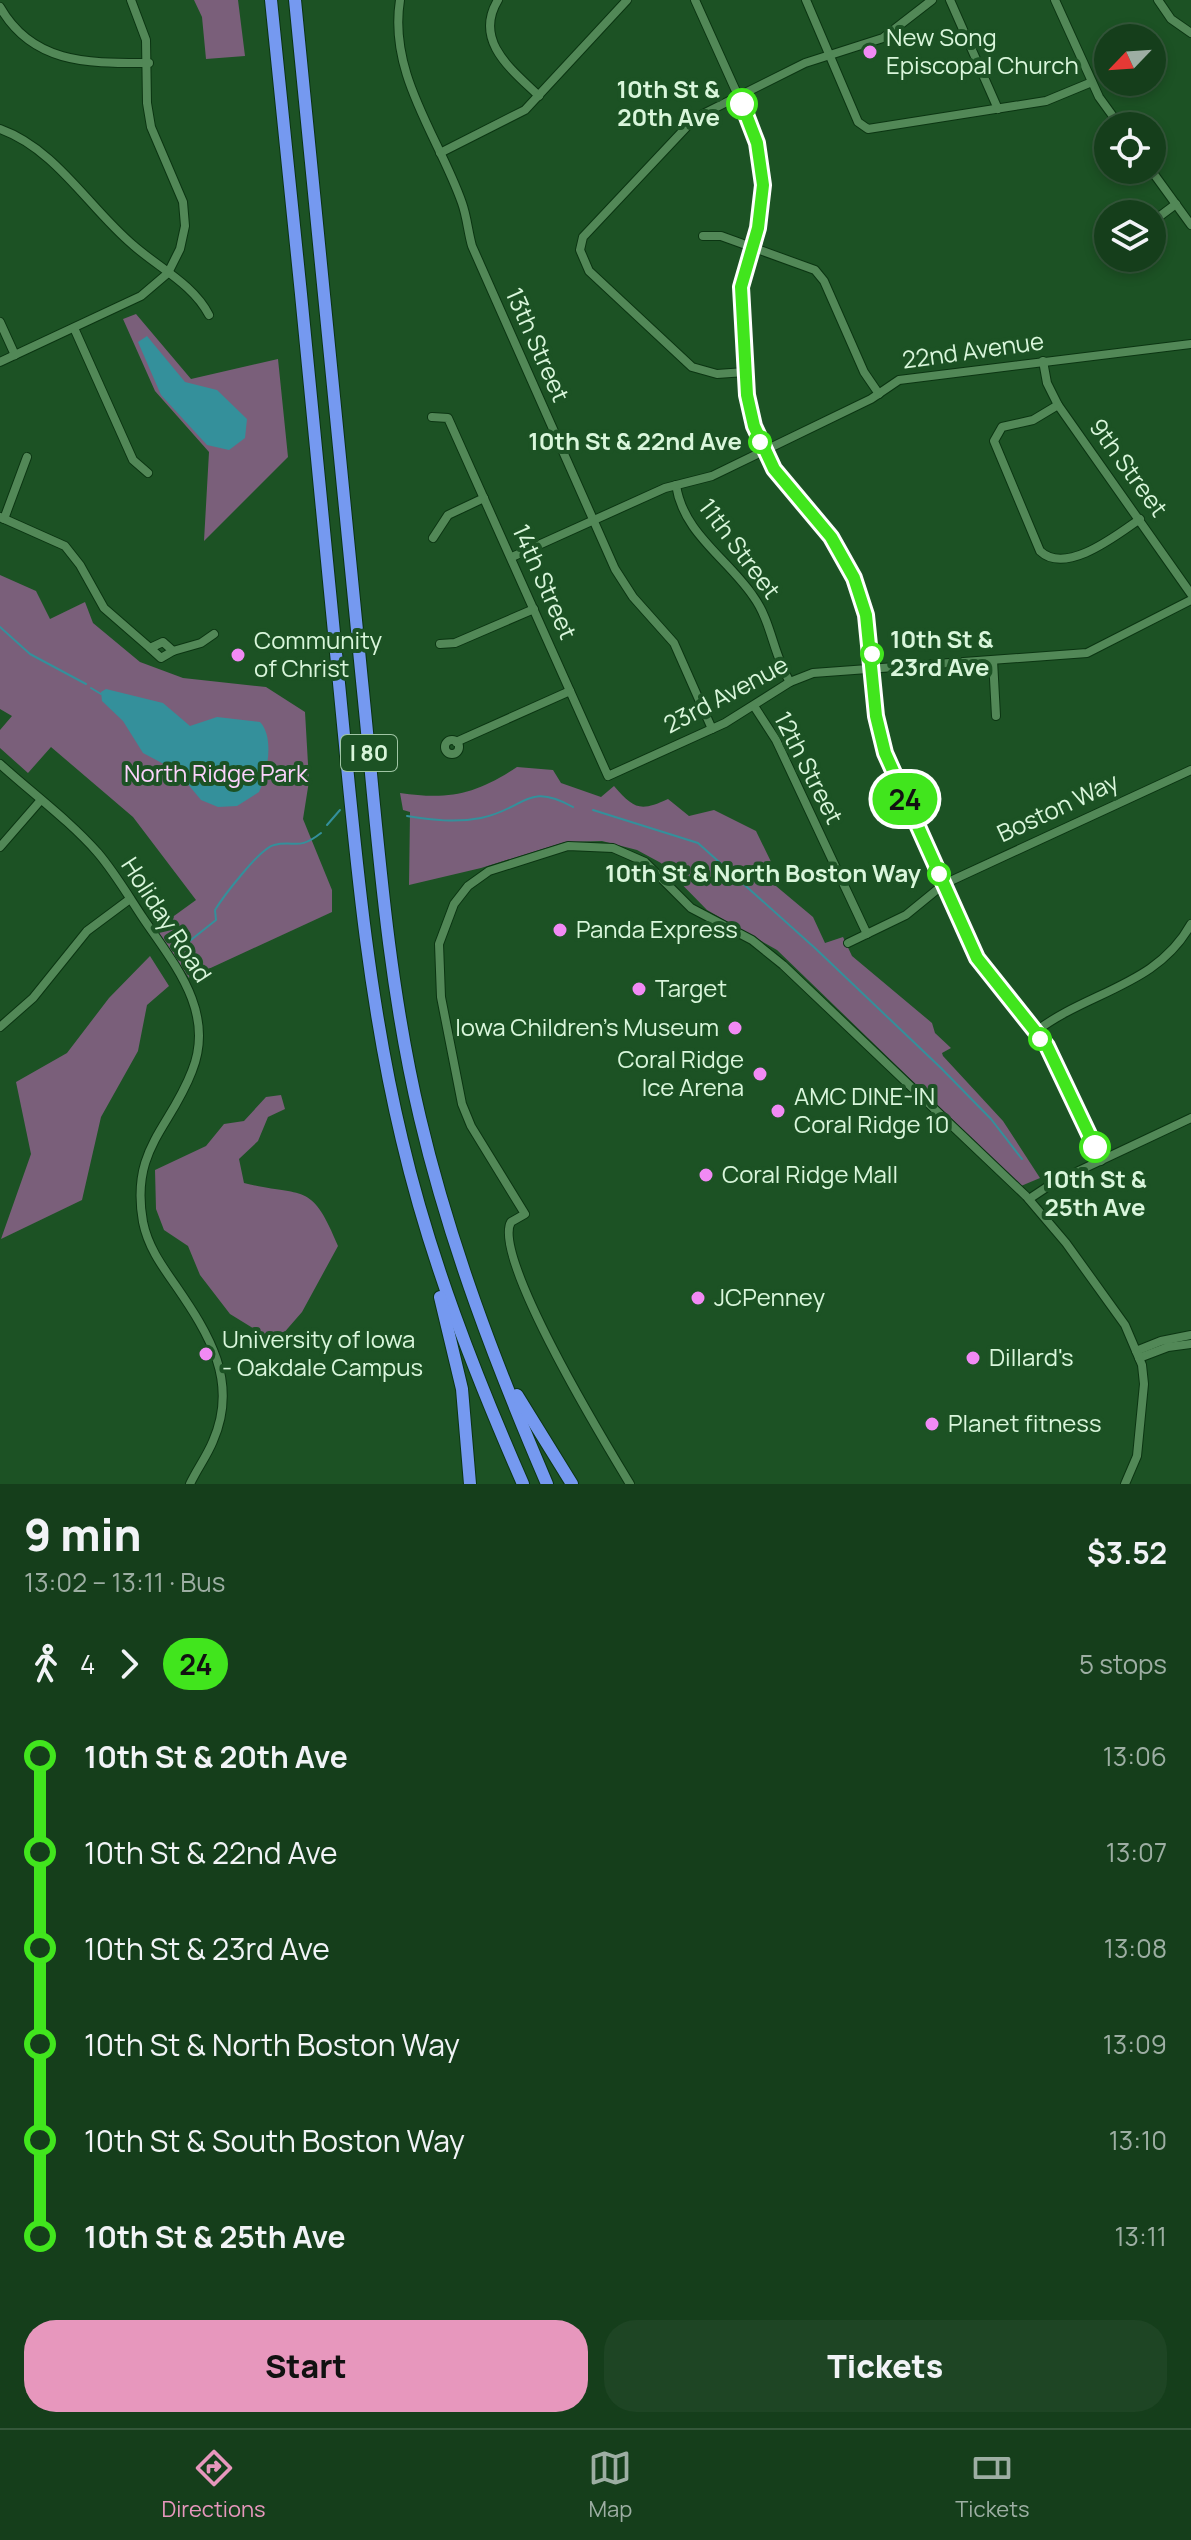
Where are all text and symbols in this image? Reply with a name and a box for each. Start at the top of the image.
place label: New Song Episcopal Church [886,20,1079,81]
north arrow [1094,24,1166,96]
map controls [1094,24,1166,272]
marker: New Song Episcopal Church [861,43,879,61]
place label: 10th St & 20th Ave [616,72,720,133]
marker: 10th St & 20th Ave [727,89,757,119]
button: locate [1094,112,1166,184]
button: layers [1094,200,1166,272]
street label: 13th Street [499,282,578,407]
street label: 22nd Avenue [900,323,1046,376]
street label: 9th Street [1082,411,1176,523]
place label: 10th St & 22nd Ave [528,424,742,457]
marker: 10th St & 22nd Ave [749,431,771,453]
street label: 11th Street [692,491,789,605]
street label: 14th Street [505,519,585,644]
place label: 10th St & 23rd Ave [890,622,994,683]
place label: Community of Christ [254,623,382,684]
marker: 10th St & 23rd Ave [861,643,883,665]
marker: Community of Christ [229,646,247,664]
street label: 23rd Avenue [657,647,793,740]
street label: 12th Street [767,705,852,829]
road number: I 80 [341,735,397,771]
park label: North Ridge Park [124,756,309,789]
street label: Boston Way [991,764,1124,849]
line badge: 24 [869,773,941,825]
text: 24 [888,780,922,818]
street label: Holiday Road [114,850,220,988]
place label: 10th St & North Boston Way [605,856,922,889]
marker: 10th St & North Boston Way [928,863,950,885]
place label: Panda Express [576,912,738,945]
marker: Panda Express [551,921,569,939]
place label: Target [655,971,727,1004]
marker: Target [630,980,648,998]
place label: Iowa Children's Museum [455,1010,719,1043]
marker: Iowa Children's Museum [726,1019,744,1037]
unlabelled marker [1029,1028,1051,1050]
place label: Coral Ridge Ice Arena [618,1042,744,1103]
marker: Coral Ridge Ice Arena [751,1065,769,1083]
place label: AMC DINE-IN Coral Ridge 10 [794,1079,949,1140]
marker: AMC DINE-IN Coral Ridge 10 [769,1102,787,1120]
marker: 10th St & 25th Ave [1080,1132,1110,1162]
place label: Coral Ridge Mall [722,1157,898,1190]
place label: 10th St & 25th Ave [1043,1162,1147,1223]
marker: Coral Ridge Mall [697,1166,715,1184]
place label: JCPenney [714,1280,826,1313]
marker: JCPenney [689,1289,707,1307]
place label: University of Iowa - Oakdale Campus [222,1322,423,1383]
place label: Dillard's [989,1340,1074,1373]
marker: University of Iowa - Oakdale Campus [197,1345,215,1363]
marker: Dillard's [964,1349,982,1367]
place label: Planet fitness [948,1406,1102,1439]
marker: Planet fitness [923,1415,941,1433]
text: 9 min [24,1504,141,1564]
text: $3.52 [1087,1532,1167,1573]
text: 13:02 – 13:11 · Bus [24,1564,225,1600]
icon: walk [24,1642,68,1686]
icon: forward [107,1642,151,1686]
text: 24 [179,1645,212,1683]
text: 4 [80,1646,95,1682]
text: 5 stops [1079,1646,1167,1682]
text: 10th St & 20th Ave [84,1736,348,1777]
text: 13:06 [1103,1738,1167,1774]
text: 10th St & 22nd Ave [84,1832,338,1873]
text: 13:07 [1106,1834,1167,1870]
text: 10th St & 23rd Ave [84,1928,330,1969]
text: 13:08 [1104,1930,1167,1966]
text: 10th St & North Boston Way [84,2024,460,2065]
text: 13:09 [1103,2026,1167,2062]
text: 10th St & South Boston Way [84,2120,465,2161]
text: 13:10 [1109,2122,1167,2158]
text: 10th St & 25th Ave [84,2216,346,2257]
text: 13:11 [1114,2218,1167,2254]
button: Start [24,2320,588,2412]
button: Tickets [604,2320,1167,2412]
tab: Directions [161,2446,266,2524]
tab: Map [588,2446,632,2524]
tab: Tickets [955,2446,1030,2524]

